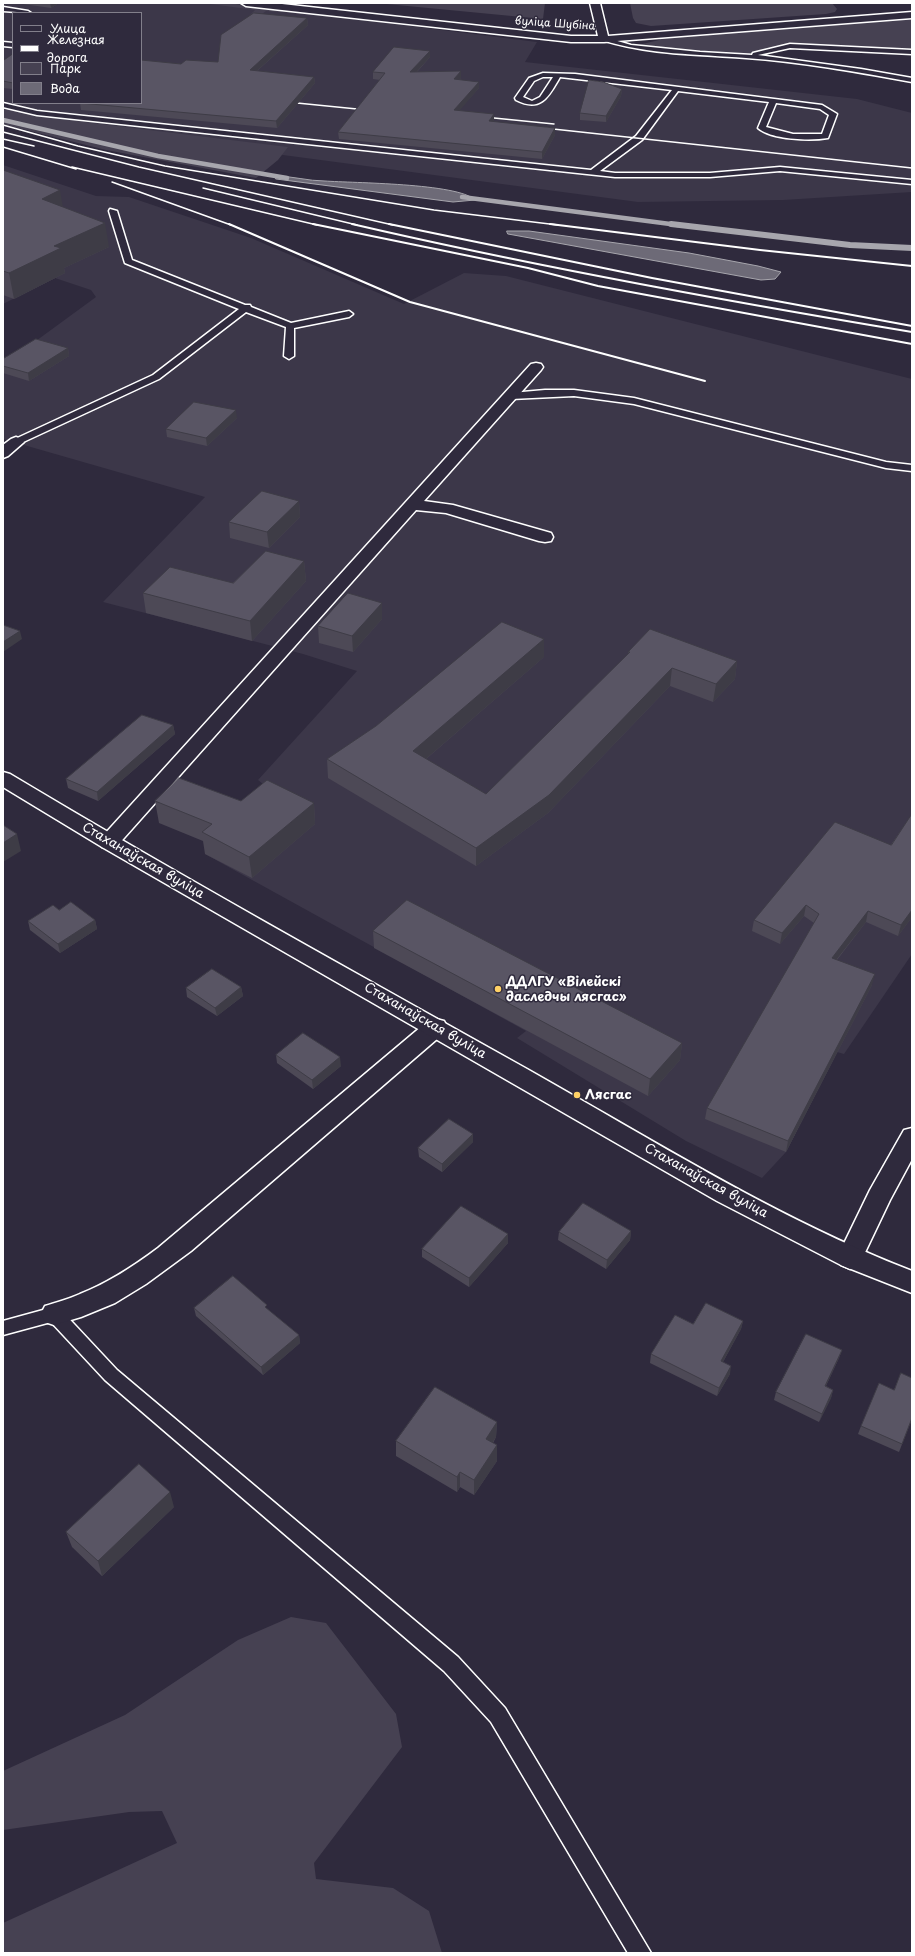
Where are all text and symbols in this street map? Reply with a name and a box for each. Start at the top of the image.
legend [12,12,142,104]
street label: вуліца Шубіна [514,15,596,33]
text: Улица [50,19,86,37]
text: Железная дорога [47,30,105,66]
text: Парк [50,59,81,77]
text: Вода [50,79,80,97]
street label: Стаханаўская вуліца [79,820,207,902]
place label: ДДЛГУ «Вілейскі даследчы лясгас» [506,974,627,1005]
street label: Стаханаўская вуліца [361,980,489,1062]
marker: ДДЛГУ «Вілейскі даследчы лясгас» [493,984,503,994]
place label: Лясгас [585,1087,632,1103]
marker: Лясгас [572,1090,582,1100]
street label: Стаханаўская вуліца [642,1141,770,1221]

